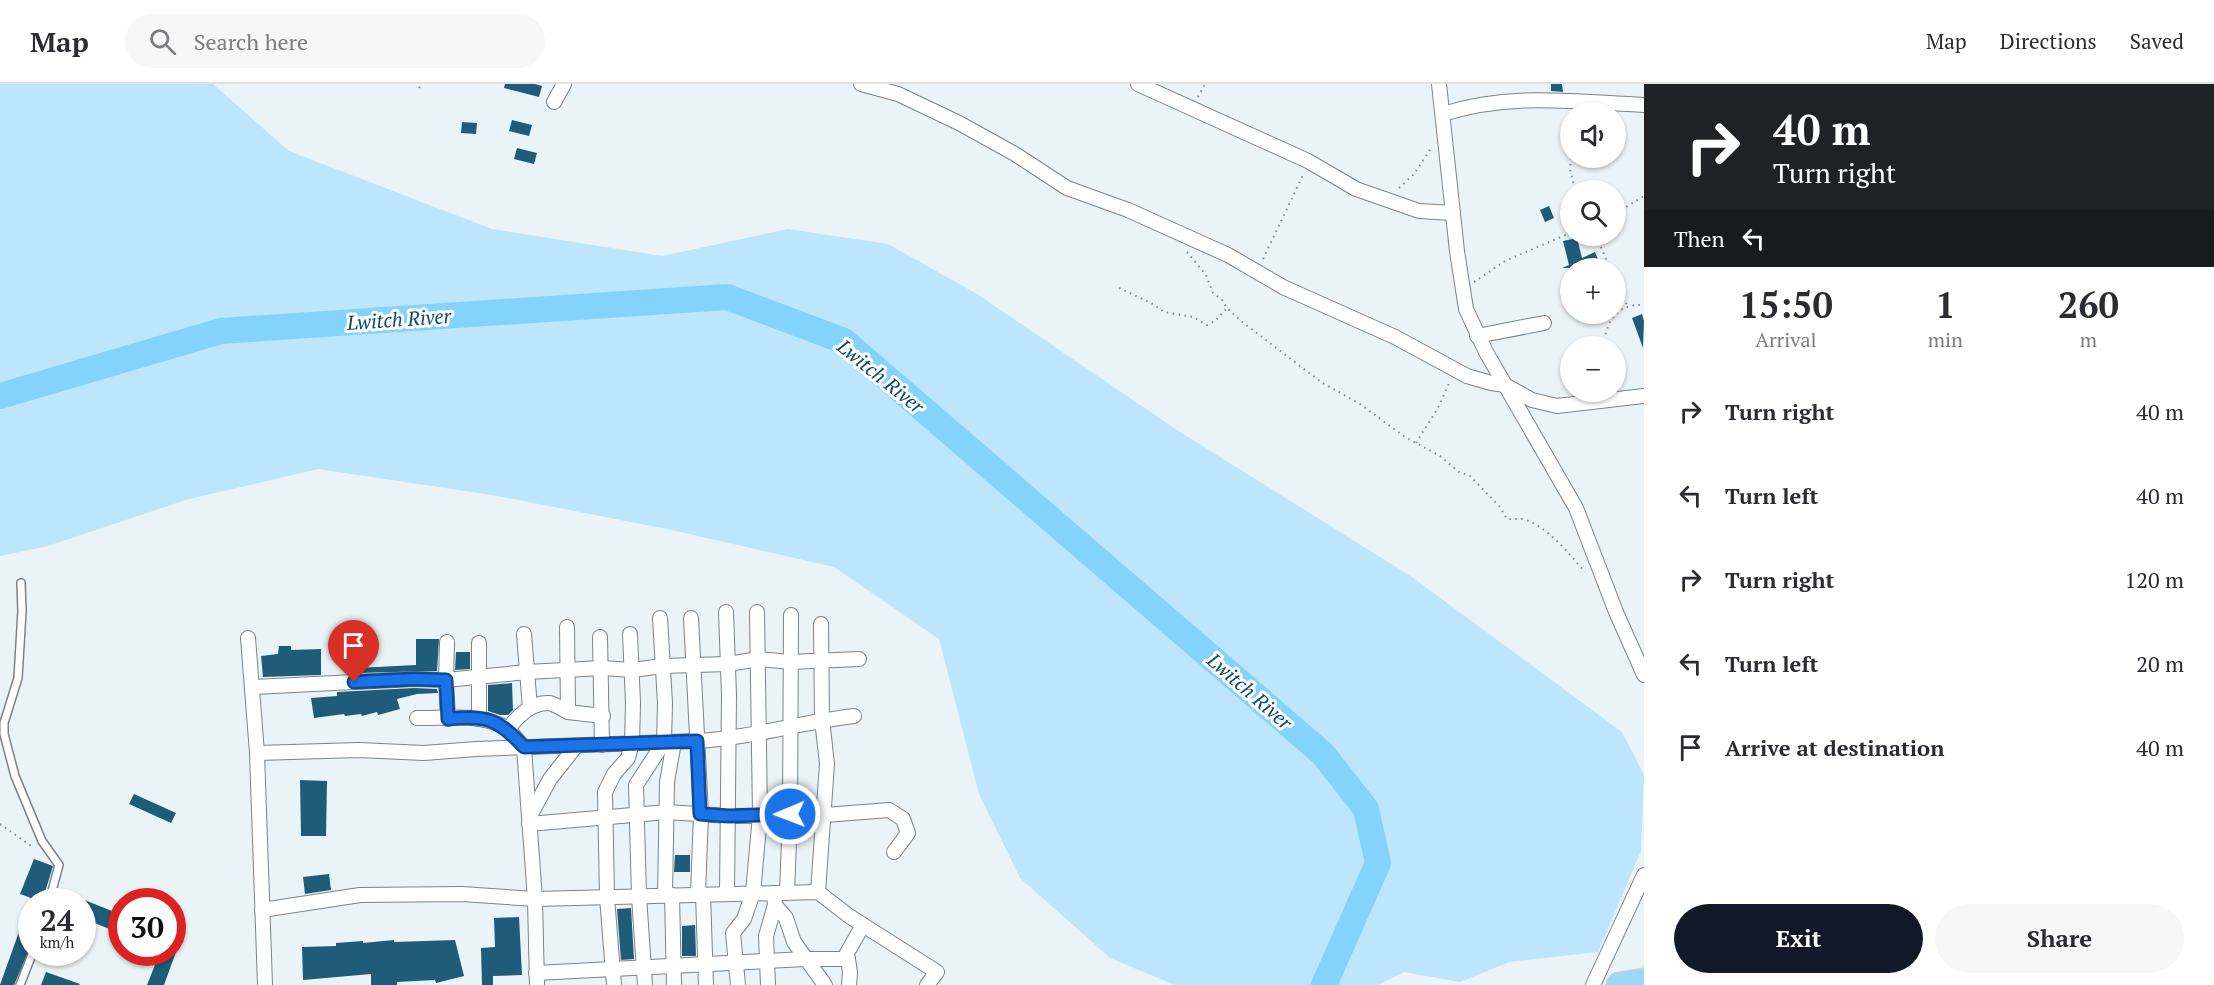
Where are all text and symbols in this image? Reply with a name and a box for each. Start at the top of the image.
search box [125,14,545,68]
text: Map [30,23,89,60]
icon: search [146,25,179,58]
text: Search here [194,27,308,56]
text: Map [1926,27,1967,55]
text: Directions [2000,27,2097,55]
text: Saved [2130,27,2184,55]
text: 40 m [1773,101,1871,157]
map controls [1560,102,1626,402]
button: sound [1560,102,1626,168]
icon: right [1674,108,1752,186]
text: Turn right [1773,155,1896,191]
button: search [1560,180,1626,246]
icon: left [1737,222,1770,255]
text: Then [1674,224,1725,253]
button: + [1560,258,1626,324]
text: 15:50 [1739,281,1833,328]
text: 1 [1935,281,1956,328]
text: 260 [2058,281,2119,328]
water label: Lwitch River [345,302,453,336]
text: Arrival [1755,326,1817,353]
text: min [1928,326,1963,353]
text: m [2080,326,2097,353]
water label: Lwitch River [831,332,931,420]
button: − [1560,336,1626,402]
icon: right [1674,395,1707,428]
text: Turn right [1725,397,1834,426]
text: 40 m [2136,397,2184,426]
icon: left [1674,479,1707,512]
text: Turn left [1725,481,1818,510]
text: 40 m [2136,481,2184,510]
icon: right [1674,563,1707,596]
text: Turn right [1725,565,1834,594]
text: 120 m [2124,565,2184,594]
pin [328,620,379,682]
icon: arrive [337,629,370,662]
water label: Lwitch River [1201,646,1299,736]
icon: left [1674,647,1707,680]
text: Turn left [1725,649,1818,678]
text: 20 m [2136,649,2184,678]
icon: arrive [1674,731,1707,764]
text: Arrive at destination [1725,733,1944,762]
text: 40 m [2136,733,2184,762]
position arrow [758,782,822,846]
speed limit sign: 30 [108,888,186,966]
text: 24 [40,900,74,940]
button: Exit [1674,904,1923,973]
button: Share [1935,904,2184,973]
text: km/h [40,932,74,952]

